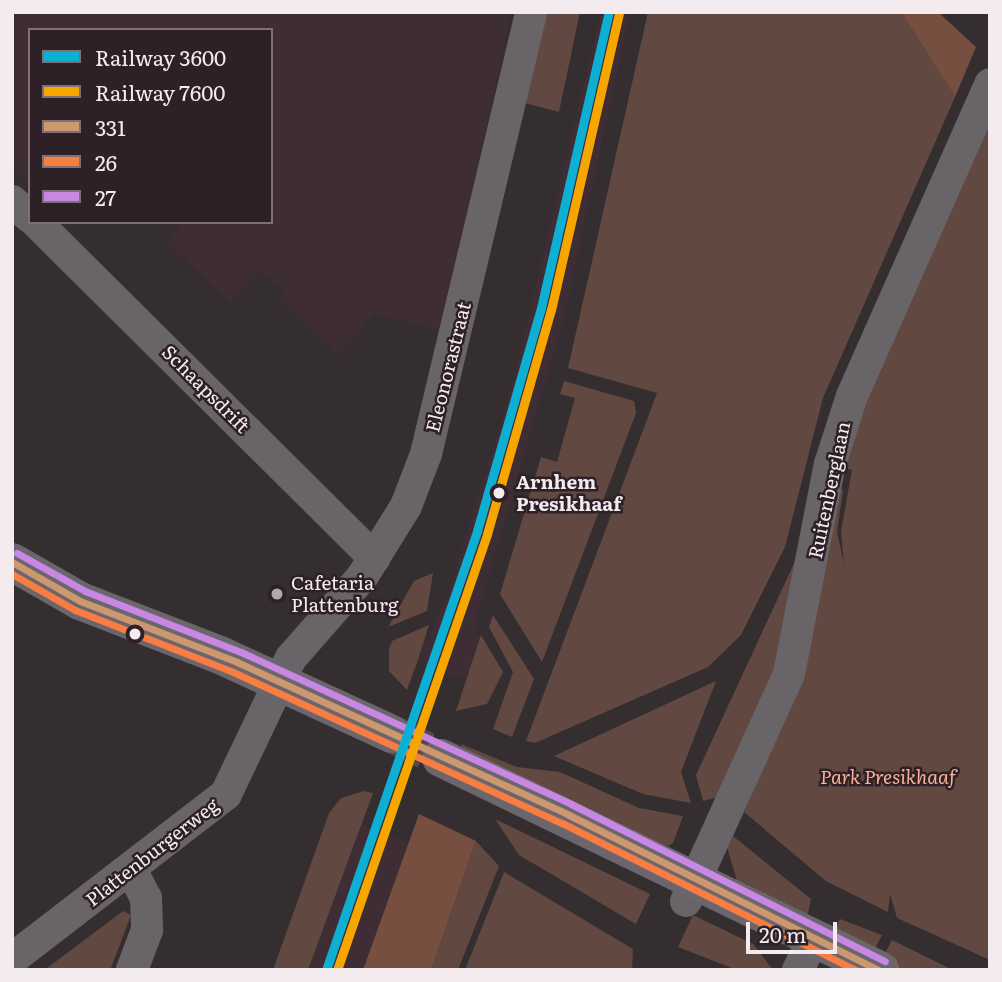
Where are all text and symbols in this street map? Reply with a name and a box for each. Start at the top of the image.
legend [28,28,273,224]
text: Railway 3600 [95,41,226,72]
text: Railway 7600 [95,76,225,107]
text: 331 [95,111,126,142]
text: 26 [95,146,117,177]
text: 27 [95,181,116,212]
street label: Eleonorastraat [421,299,475,435]
street label: Schaapsdrift [157,340,255,438]
street label: Ruitenberglaan [803,419,855,561]
place label: Arnhem Presikhaaf [516,471,621,515]
marker: Arnhem Presikhaaf [488,482,510,504]
place label: Cafetaria Plattenburg [291,572,398,616]
marker: Cafetaria Plattenburg [269,586,285,602]
unlabelled marker [128,627,142,641]
park label: Park Presikhaaf [820,766,956,788]
street label: Plattenburgerweg [81,793,223,911]
scale bar [750,908,841,952]
text: 20 m [759,918,806,949]

